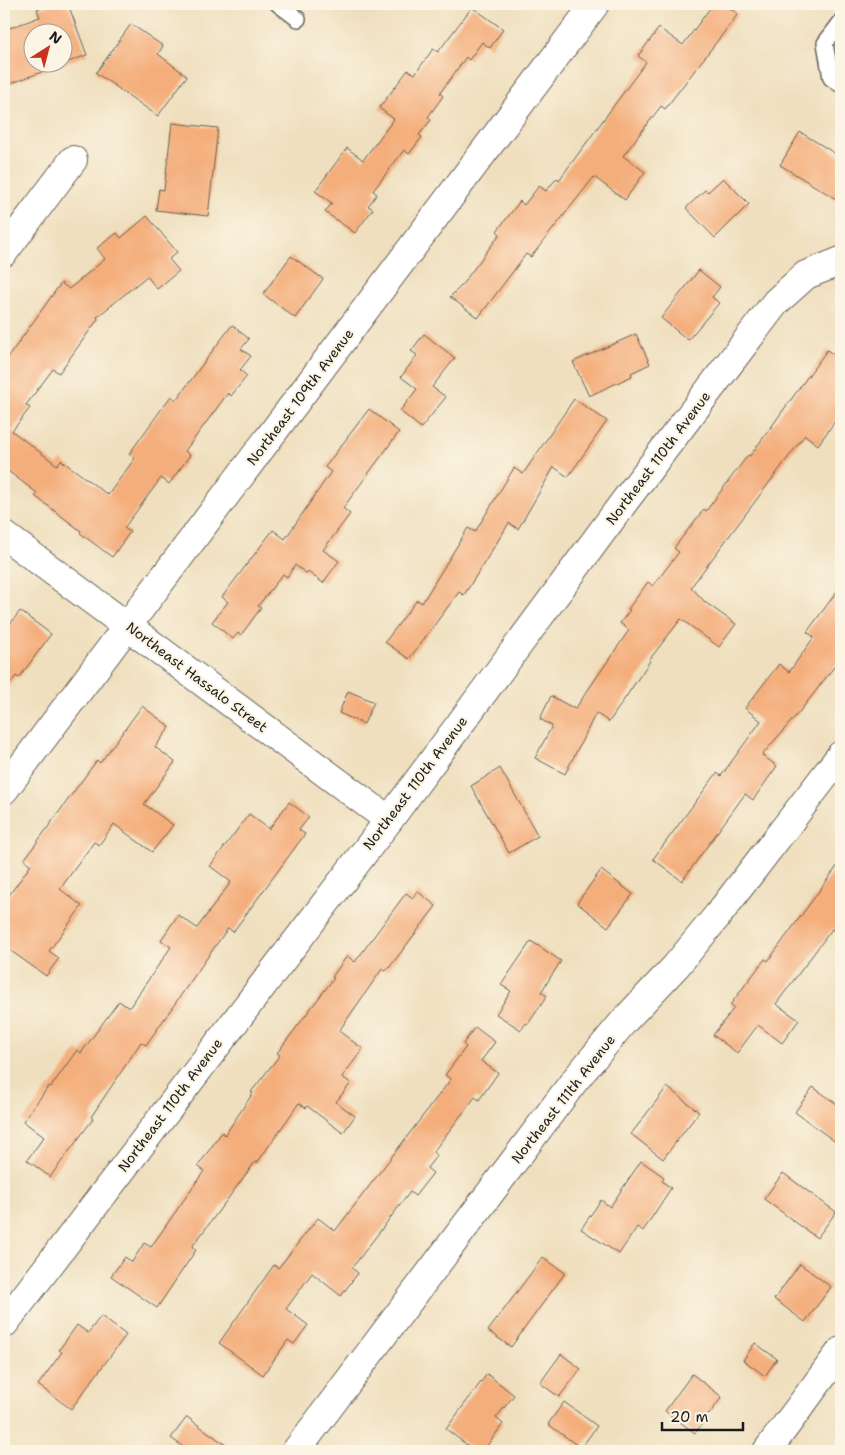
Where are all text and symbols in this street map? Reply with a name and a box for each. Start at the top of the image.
north arrow [22,22,72,72]
text: N [46,27,65,48]
street label: Northeast 109th Avenue [243,325,357,469]
street label: Northeast 110th Avenue [602,387,714,528]
street label: Northeast Hassalo Street [123,618,271,736]
street label: Northeast 110th Avenue [359,712,471,853]
street label: Northeast 111th Avenue [507,1031,619,1167]
street label: Northeast 110th Avenue [114,1034,226,1175]
scale bar [662,1400,744,1432]
text: 20 m [670,1407,709,1427]

